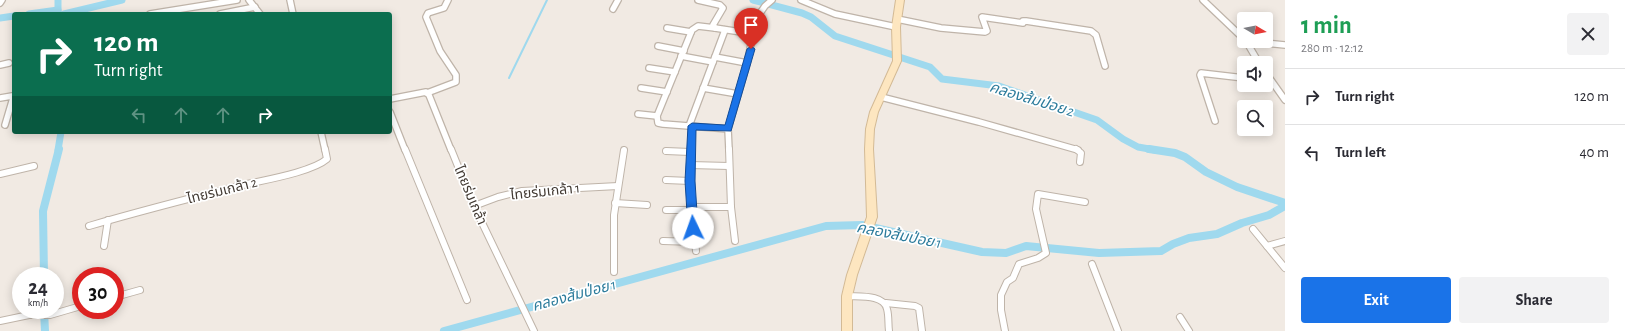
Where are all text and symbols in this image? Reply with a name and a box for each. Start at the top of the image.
pin [734,8,768,49]
north arrow [1237,12,1273,48]
map controls [1237,12,1273,136]
button: close [1567,13,1609,55]
icon: arrive [740,14,762,36]
text: 1 min [1301,14,1352,38]
icon: right [28,28,80,80]
text: 120 m [94,29,159,57]
text: 280 m · 12:12 [1301,42,1364,55]
button: sound [1237,56,1273,92]
text: Turn right [94,62,163,80]
water label: คลองส้มป่อย 2 [988,79,1077,120]
icon: right [1301,86,1323,108]
text: Turn right [1335,89,1394,104]
text: 120 m [1575,89,1609,104]
button: search [1237,100,1273,136]
icon: left [128,104,150,126]
icon: ahead [170,104,192,126]
icon: ahead [212,104,234,126]
icon: right [254,104,276,126]
icon: left [1301,142,1323,164]
text: Turn left [1335,145,1386,160]
text: 40 m [1579,145,1609,160]
street label: ไทยร่มเกล้า [451,162,491,227]
street label: ไทยร่มเกล้า 2 [184,174,259,207]
street label: ไทยร่มเกล้า 1 [508,179,581,203]
position arrow [672,207,714,249]
water label: คลองส้มป่อย 1 [855,219,943,251]
speed limit sign: 30 [72,267,124,319]
water label: คลองส้มป่อย 1 [530,276,618,314]
button: Exit [1301,277,1451,323]
button: Share [1459,277,1609,323]
text: 24 [28,278,48,298]
text: km/h [28,298,48,308]

